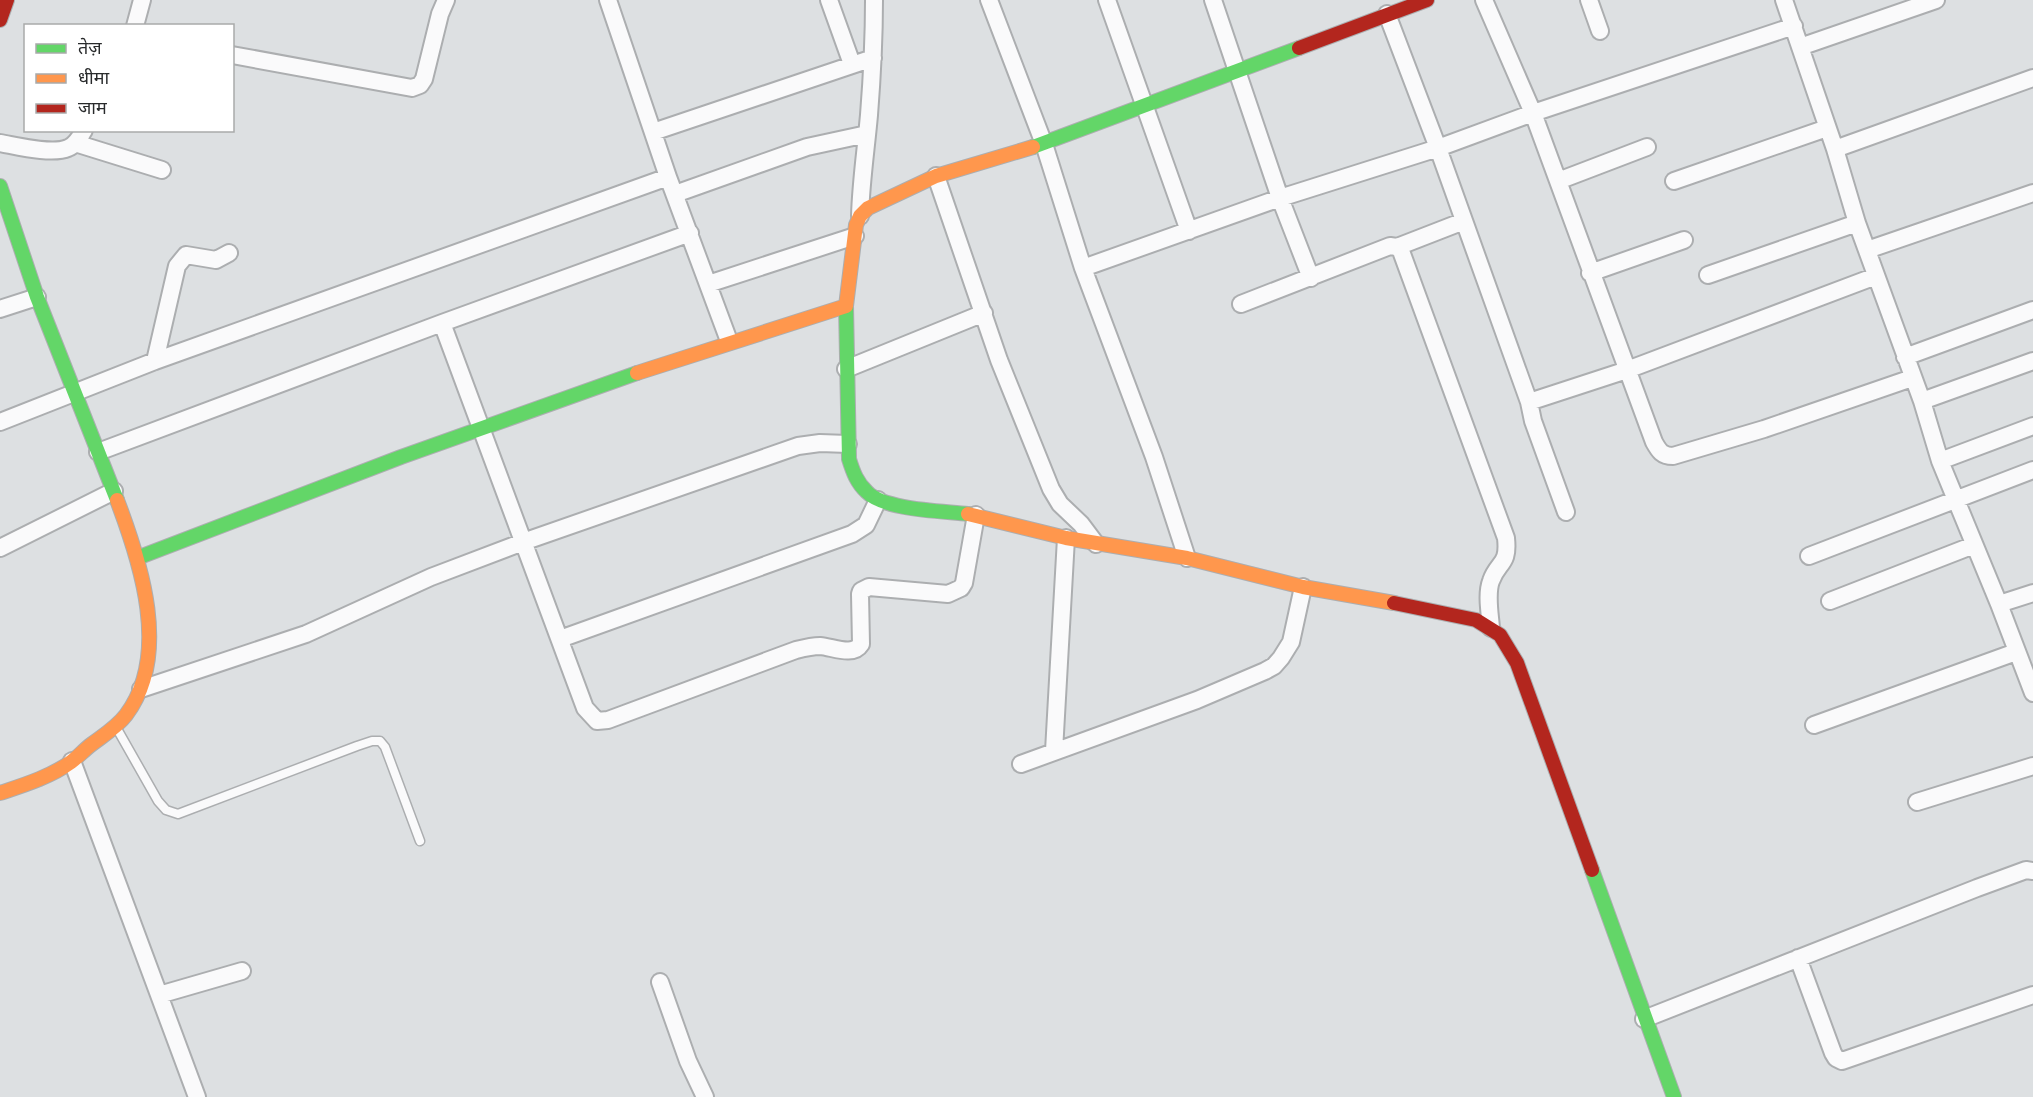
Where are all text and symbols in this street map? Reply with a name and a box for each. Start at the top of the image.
legend [24,24,234,132]
text: तेज़ [78,37,102,58]
text: धीमा [78,67,109,88]
text: जाम [78,97,108,118]

